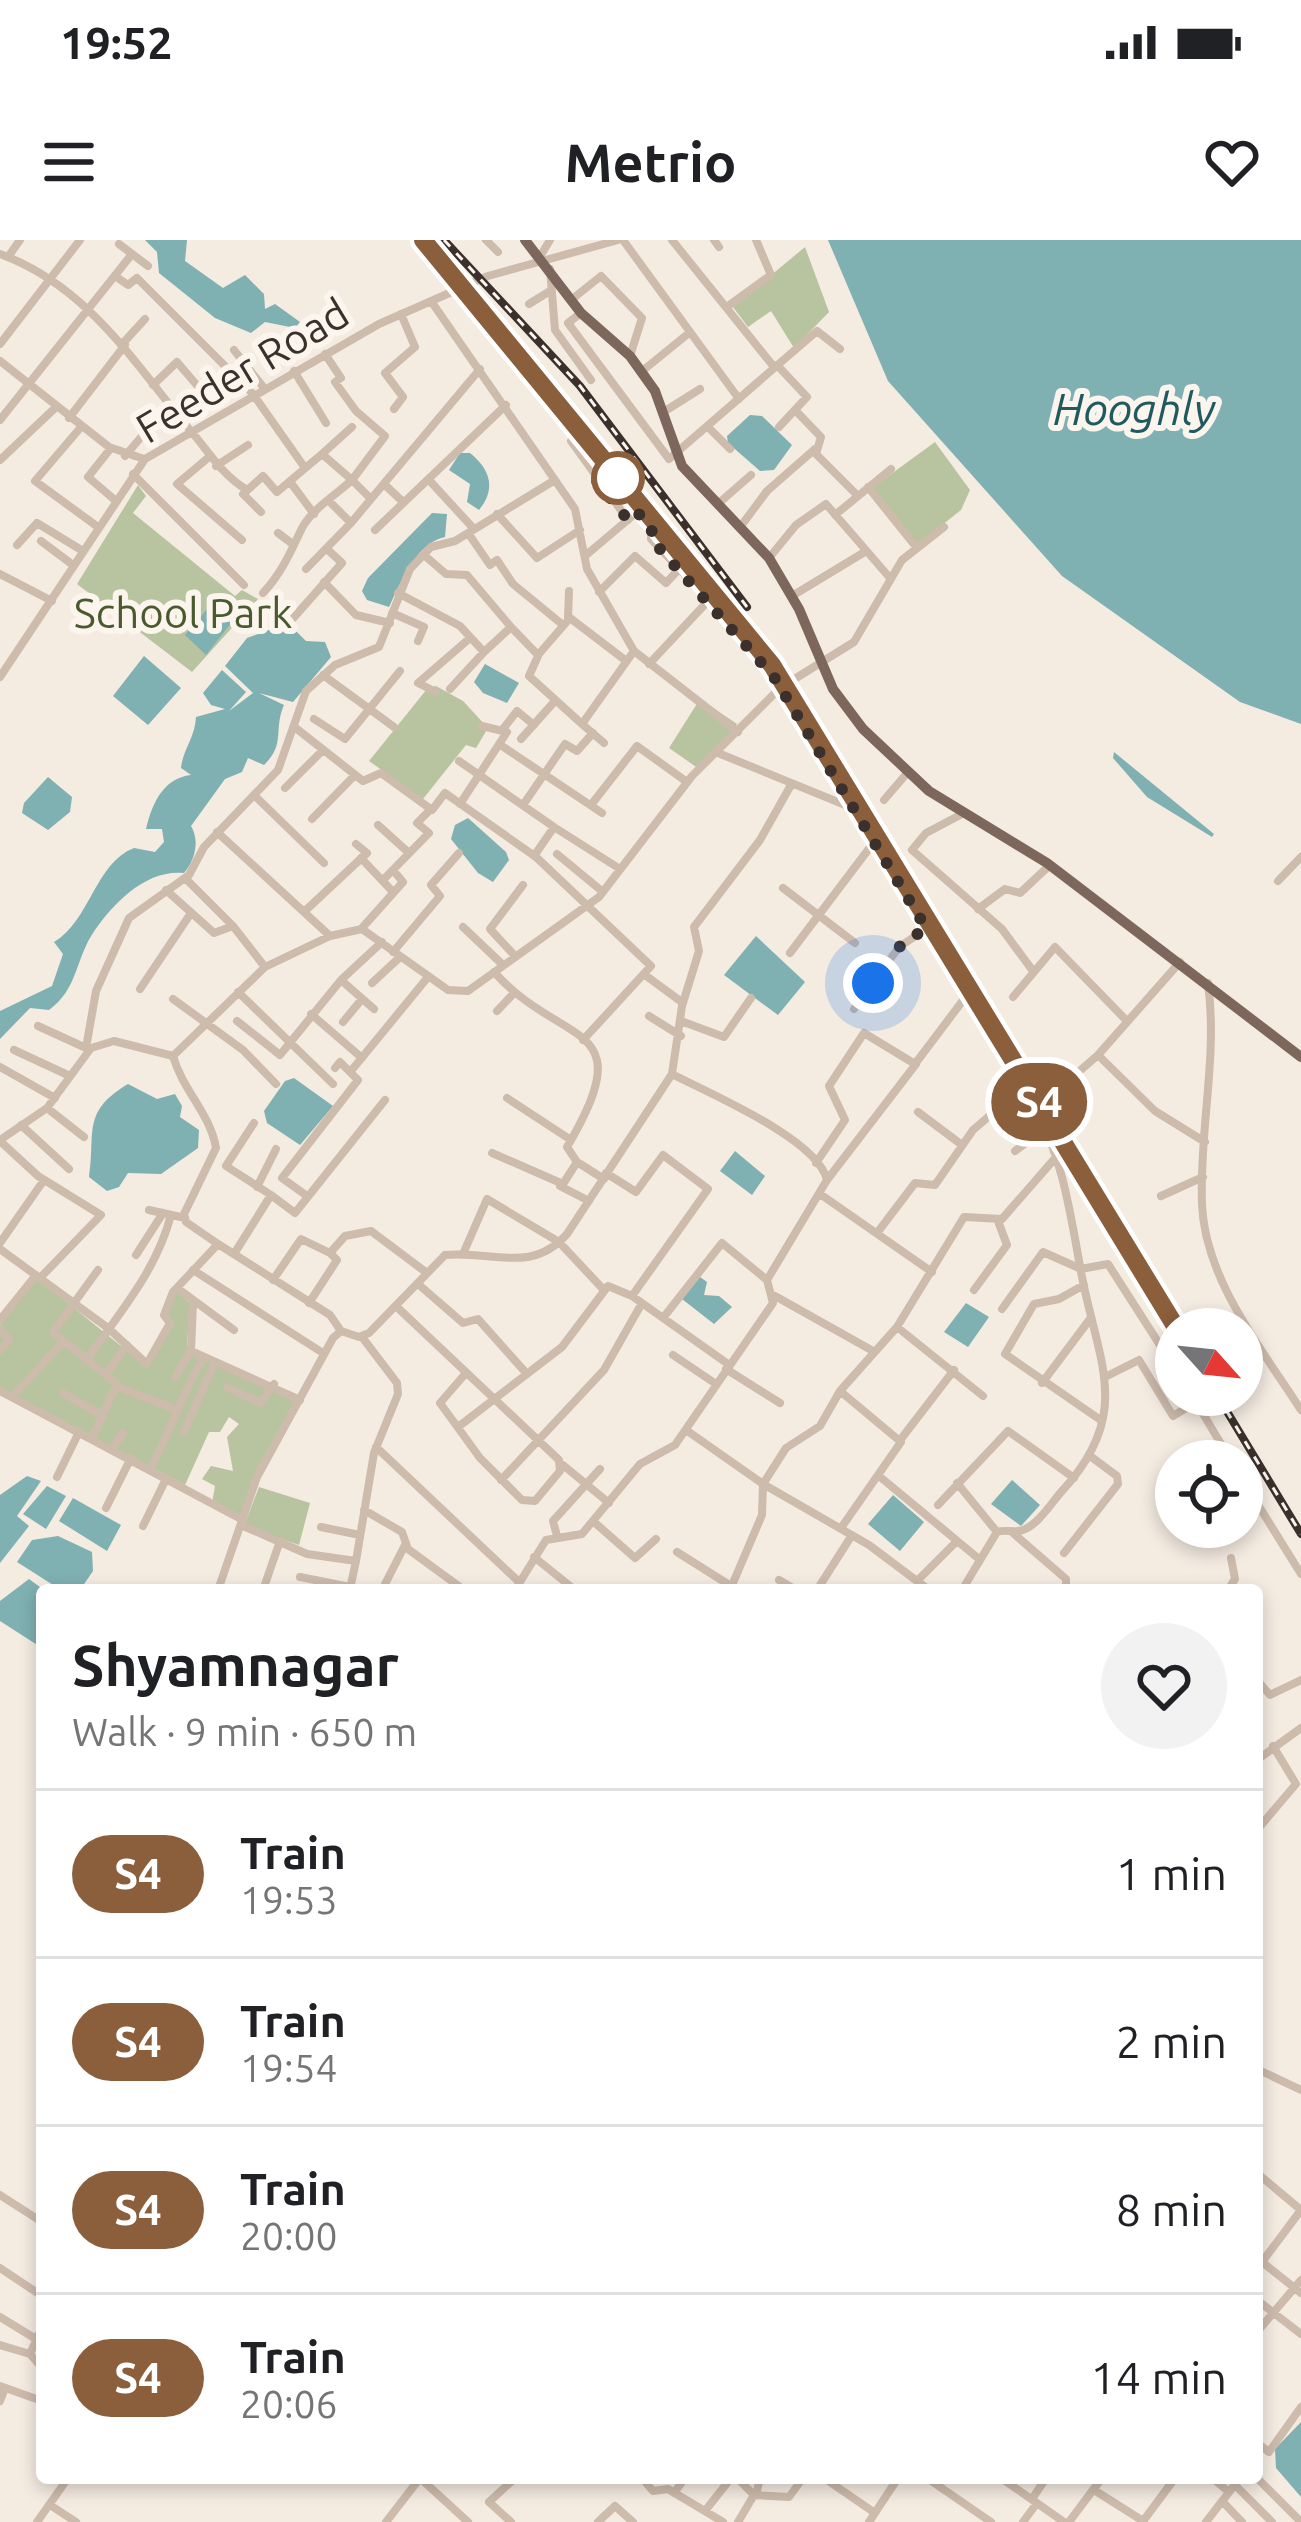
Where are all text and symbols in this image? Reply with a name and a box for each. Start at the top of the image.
text: 19:52 [60,17,173,68]
icon: menu [36,129,102,195]
icon: heart [1199,129,1265,195]
text: Metrio [564,132,737,192]
street label: Feeder Road [128,288,356,452]
water label: Hooghly [1053,383,1217,434]
unlabelled marker [593,453,643,503]
park label: School Park [74,589,292,636]
your location [843,953,903,1013]
line badge: S4 [985,1063,1093,1141]
text: S4 [1015,1078,1063,1125]
north arrow [1155,1308,1263,1416]
map controls [1155,1308,1263,1548]
button: locate [1155,1440,1263,1548]
button: heart [1101,1623,1227,1749]
text: Shyamnagar [72,1633,399,1697]
text: Walk · 9 min · 650 m [72,1710,417,1753]
text: Train [240,1827,346,1878]
text: 1 min [1116,1848,1227,1899]
text: S4 [114,1850,162,1897]
text: 19:53 [240,1878,338,1921]
text: Train [240,1995,346,2046]
text: 2 min [1116,2016,1227,2067]
text: S4 [114,2018,162,2065]
text: 19:54 [240,2046,338,2089]
text: Train [240,2163,346,2214]
text: 8 min [1116,2184,1227,2235]
text: S4 [114,2186,162,2233]
text: 20:00 [240,2214,338,2257]
text: Train [240,2331,346,2382]
text: 14 min [1090,2352,1227,2403]
text: S4 [114,2354,162,2401]
text: 20:06 [240,2382,338,2425]

